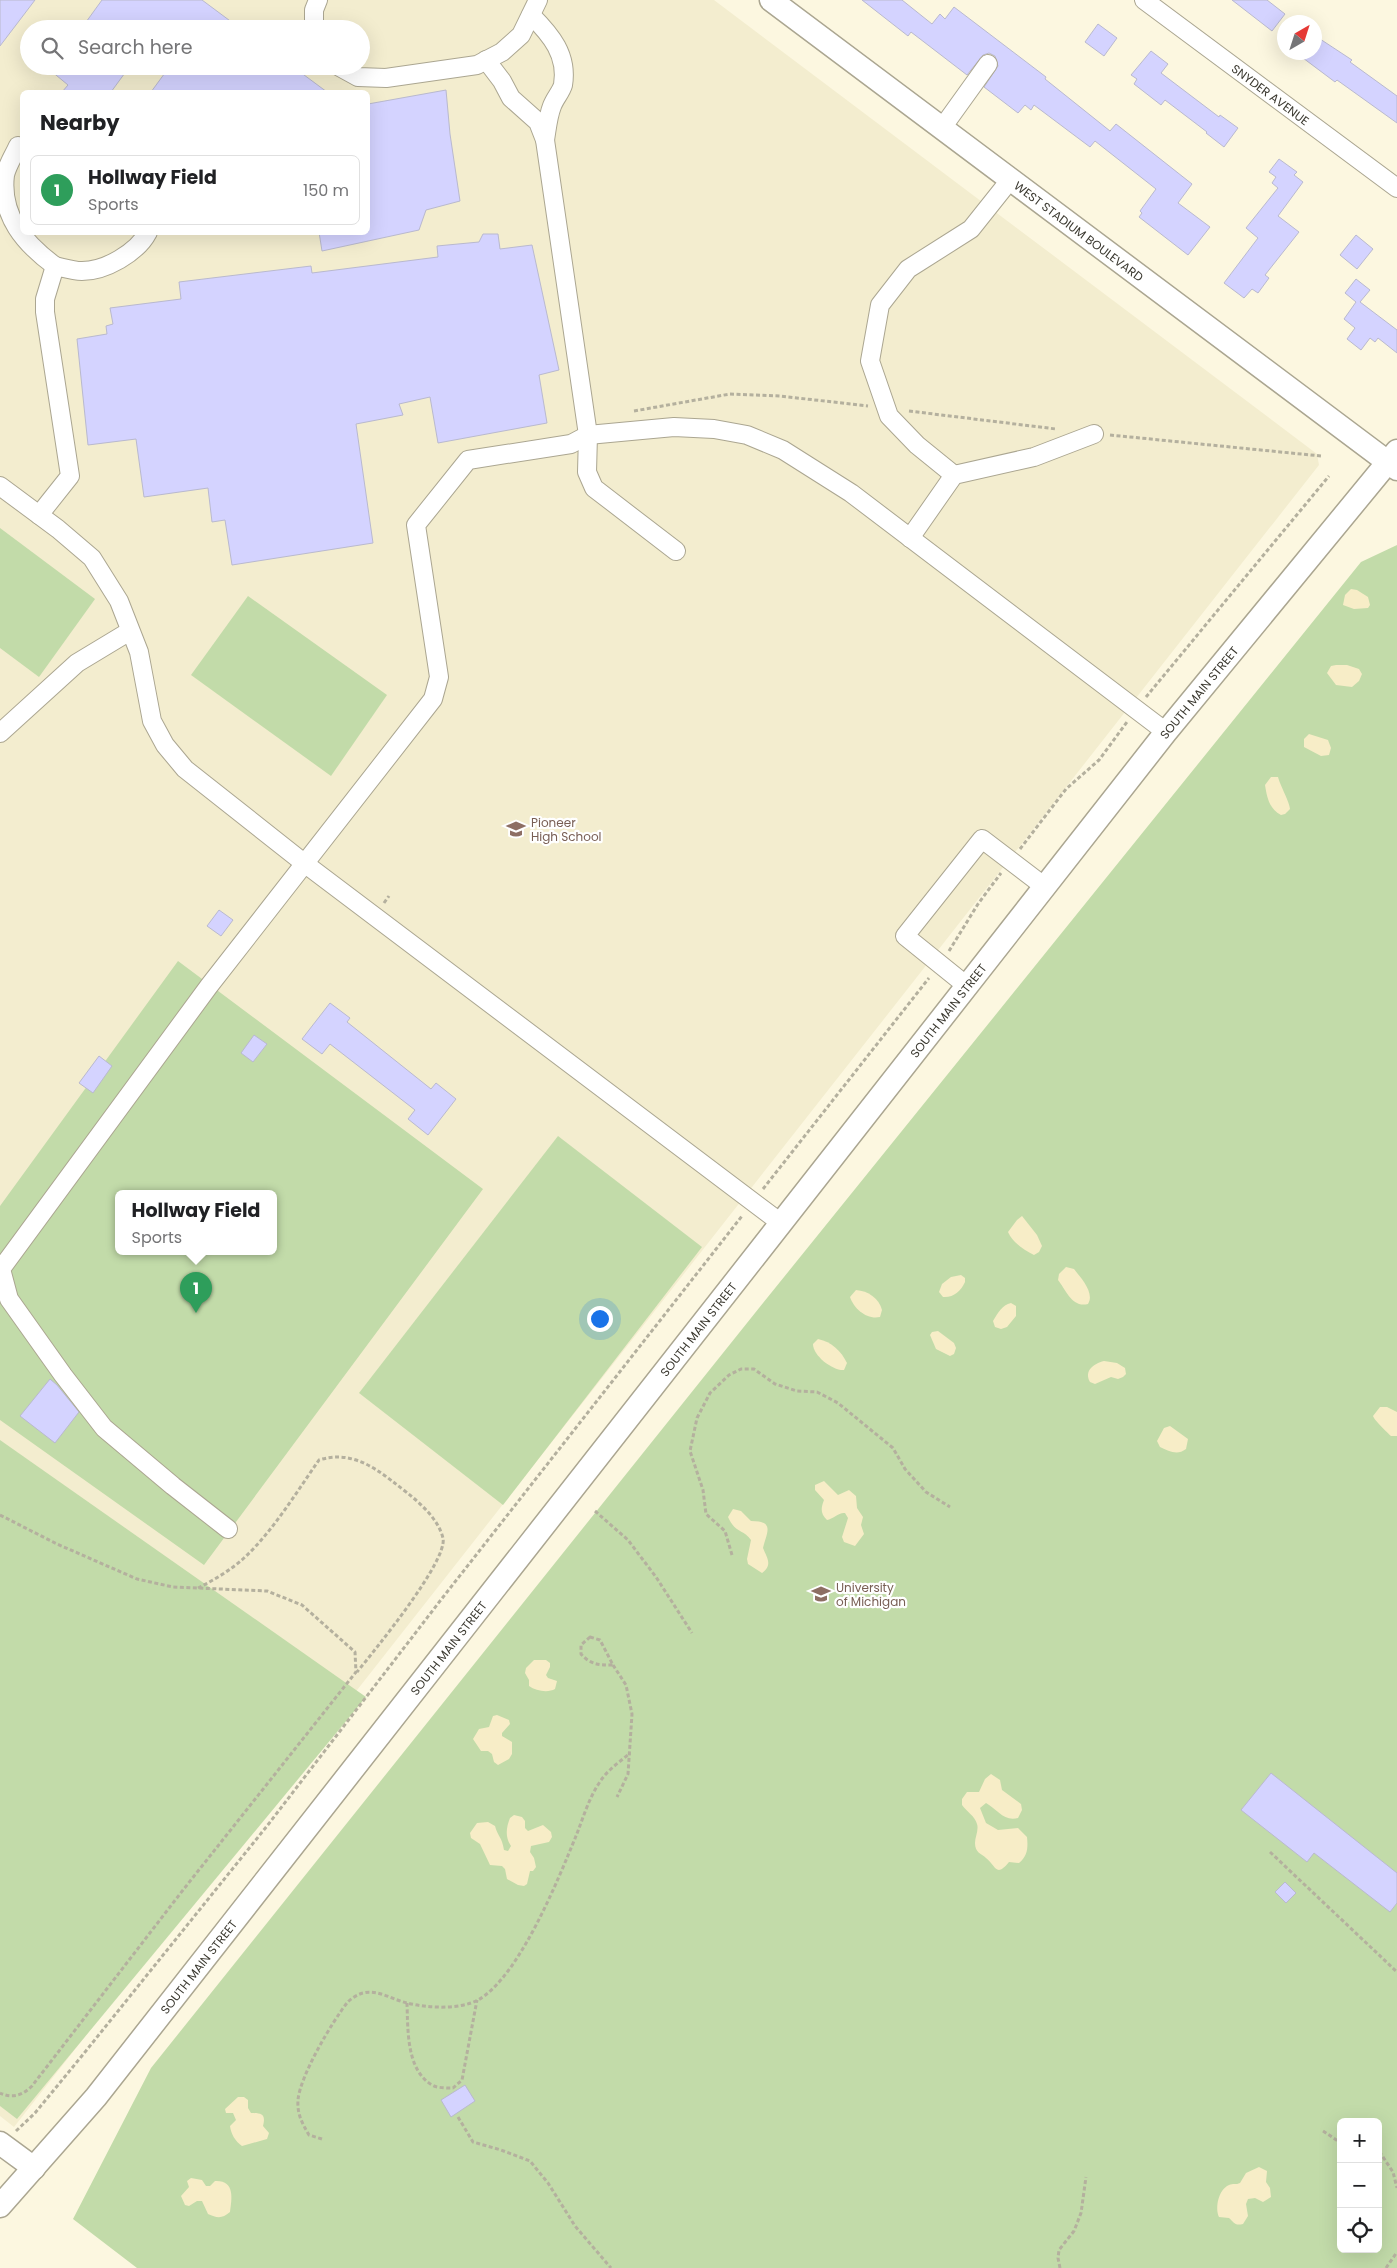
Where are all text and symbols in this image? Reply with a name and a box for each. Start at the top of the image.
north arrow [1277,15,1322,60]
search box [20,20,370,75]
icon: search [38,34,66,62]
text: Search here [78,34,192,61]
street label: SNYDER AVENUE [1229,60,1313,129]
text: Nearby [40,108,120,137]
text: Hollway Field [88,164,217,191]
street label: WEST STADIUM BOULEVARD [1011,177,1147,285]
text: 1 [54,179,60,202]
text: 150 m [303,179,349,202]
text: Sports [88,193,139,216]
street label: SOUTH MAIN STREET [1155,642,1242,742]
place label: Pioneer High School [531,814,602,845]
school or university icon: Pioneer High School [505,818,527,840]
street label: SOUTH MAIN STREET [906,959,990,1061]
popup [115,1190,277,1255]
text: Hollway Field [132,1197,260,1224]
text: Sports [132,1226,182,1249]
pin: 1 [180,1272,212,1313]
street label: SOUTH MAIN STREET [656,1278,741,1380]
your location [587,1306,613,1332]
place label: University of Michigan [836,1579,906,1610]
school or university icon: University of Michigan [810,1583,832,1605]
street label: SOUTH MAIN STREET [406,1597,491,1698]
street label: SOUTH MAIN STREET [156,1916,241,2017]
map controls [1337,2118,1382,2253]
button: + [1337,2118,1382,2163]
button: − [1337,2163,1382,2208]
button: locate [1337,2208,1382,2253]

